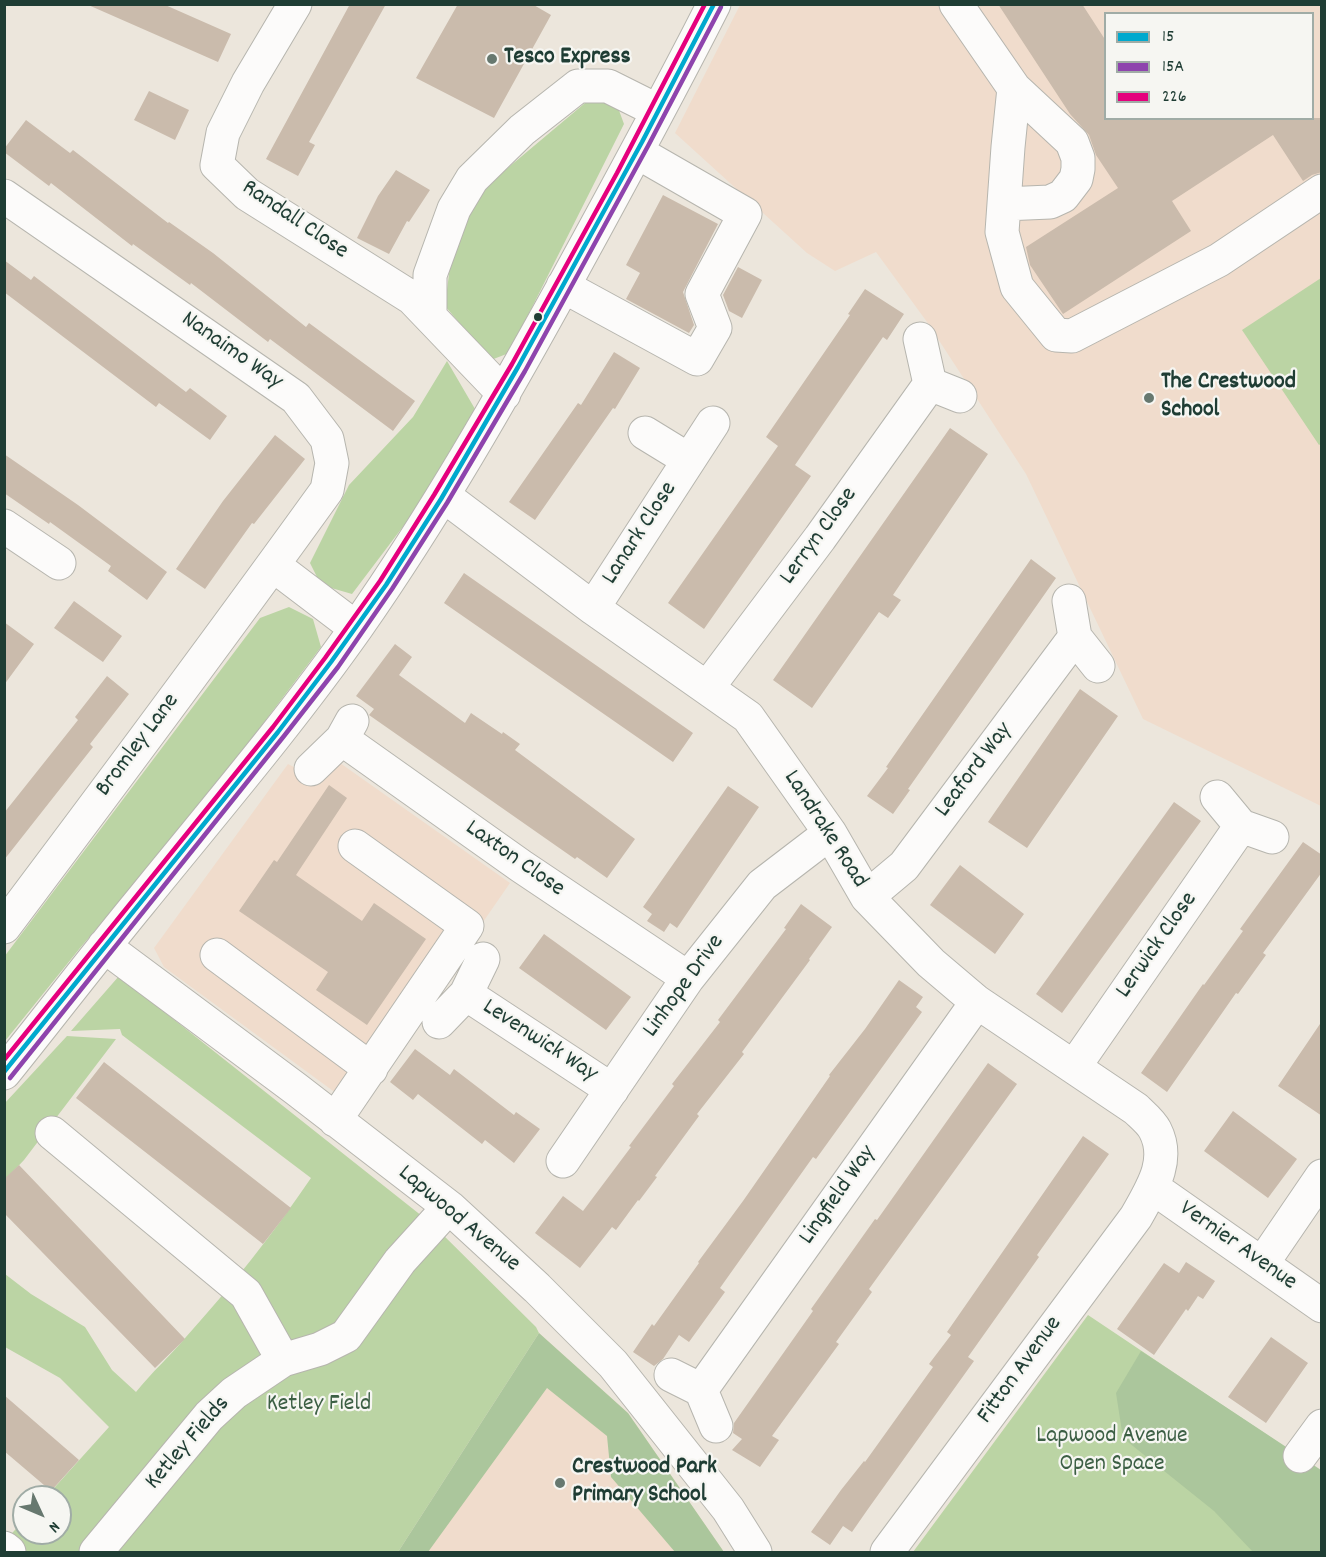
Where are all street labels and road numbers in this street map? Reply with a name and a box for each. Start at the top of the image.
street label: Randall Close [235,175,353,267]
street label: Nanaimo Way [175,307,287,397]
street label: Lanark Close [597,477,685,591]
street label: Lerryn Close [775,483,865,591]
street label: Bromley Lane [91,689,187,803]
street label: Leaford Way [930,718,1020,824]
street label: Landrake Road [775,766,873,894]
street label: Laxton Close [459,815,569,905]
street label: Lerwick Close [1111,887,1205,1005]
street label: Linhope Drive [638,930,732,1044]
street label: Levenwick Way [476,994,602,1090]
street label: Lingfield Way [794,1141,884,1251]
street label: Lapwood Avenue [391,1160,525,1280]
street label: Vernier Avenue [1173,1196,1301,1298]
street label: Fitton Avenue [972,1312,1070,1430]
street label: Ketley Fields [141,1391,237,1497]

